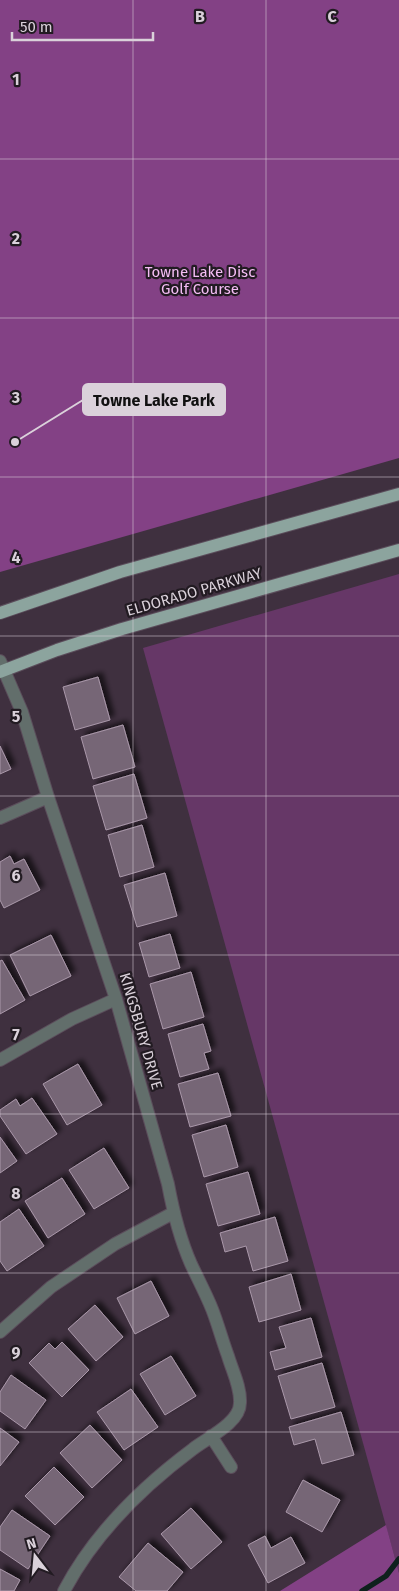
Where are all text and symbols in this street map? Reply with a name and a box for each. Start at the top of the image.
text: B [195,7,205,26]
text: C [327,7,337,26]
scale bar [12,10,154,42]
text: 50 m [20,18,53,36]
text: 1 [12,70,20,89]
text: 2 [12,229,20,248]
park label: Towne Lake Disc Golf Course [145,263,255,298]
callout: Towne Lake Park [83,384,225,415]
text: 3 [11,388,20,407]
text: Towne Lake Park [93,391,215,410]
text: 4 [11,548,21,567]
street label: ELDORADO PARKWAY [124,564,265,620]
text: 5 [12,707,21,726]
text: 6 [11,866,21,885]
street label: KINGSBURY DRIVE [116,971,166,1091]
text: 7 [12,1025,20,1044]
text: 8 [11,1184,21,1203]
text: 9 [12,1343,21,1362]
north arrow [10,1531,60,1581]
text: N [25,1535,38,1553]

